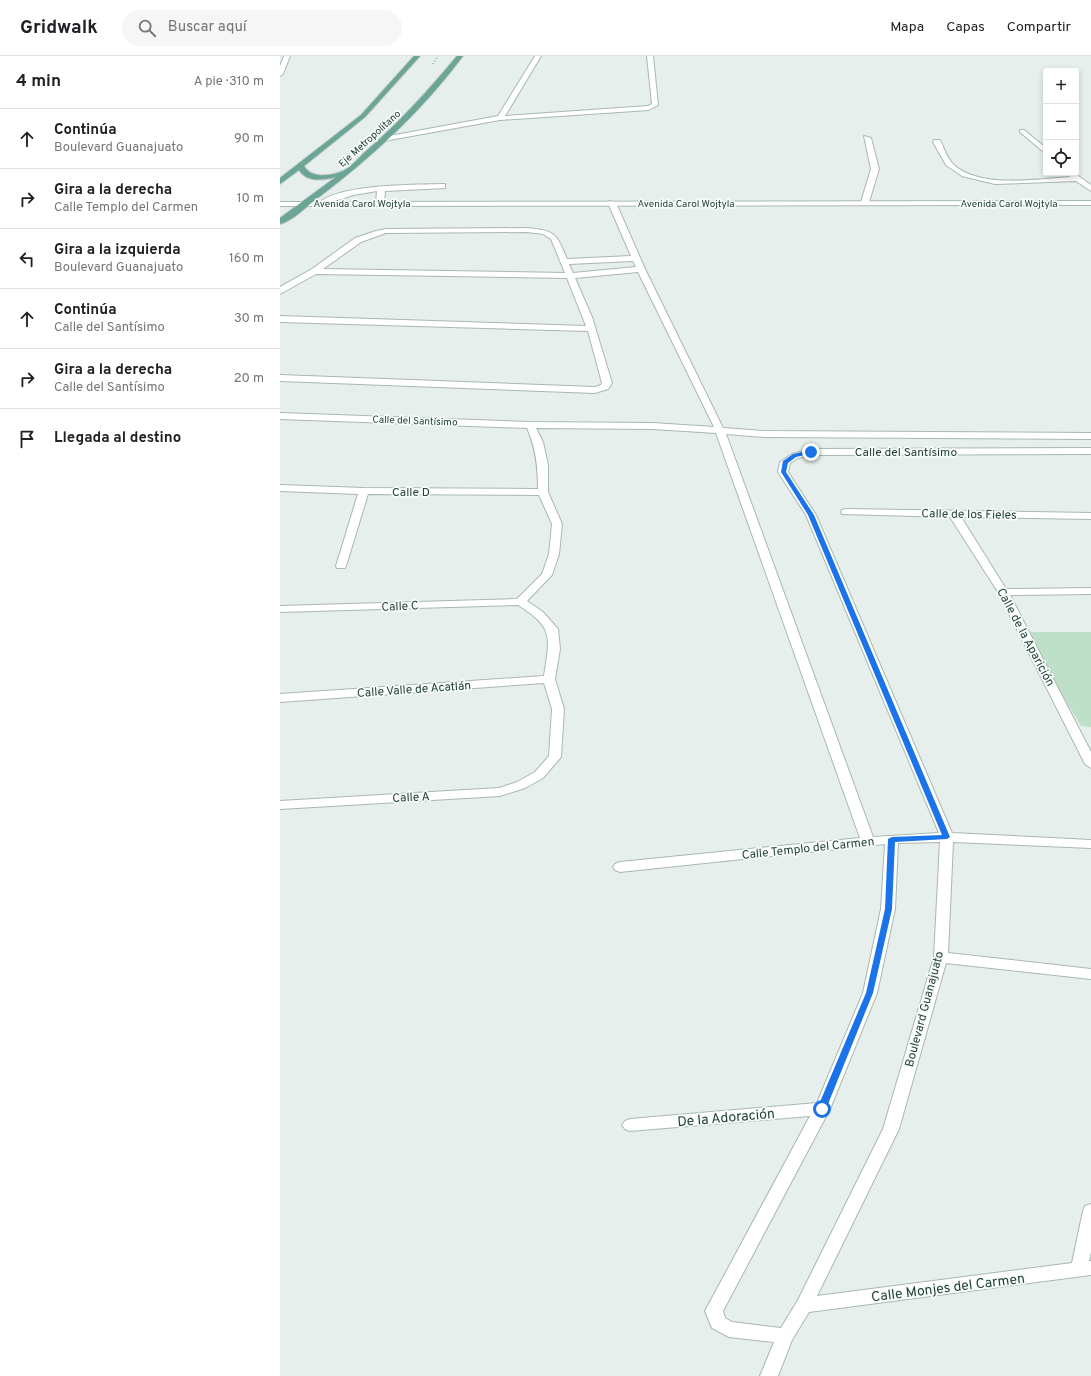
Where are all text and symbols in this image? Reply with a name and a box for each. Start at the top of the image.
search box [122,10,402,46]
text: Gridwalk [20,16,98,40]
icon: search [136,17,158,39]
text: Buscar aquí [168,18,247,37]
text: Mapa [890,19,924,36]
text: Capas [946,19,985,36]
text: Compartir [1007,19,1071,36]
map controls [1043,68,1079,176]
button: + [1043,68,1079,104]
text: 4 min [16,71,61,93]
text: A pie · 310 m [194,74,264,90]
button: − [1043,104,1079,140]
street label: Eje Metropolitano [336,107,404,170]
text: Continúa [54,121,116,140]
icon: ahead [16,128,38,150]
text: 90 m [234,131,264,147]
text: Boulevard Guanajuato [54,140,183,156]
button: locate [1043,140,1079,176]
text: Gira a la derecha [54,181,172,200]
icon: right [16,188,38,210]
text: 10 m [237,191,264,207]
street label: Avenida Carol Wojtyla [313,198,411,211]
street label: Avenida Carol Wojtyla [637,198,735,211]
street label: Avenida Carol Wojtyla [960,198,1058,211]
text: Calle Templo del Carmen [54,200,198,216]
text: Gira a la izquierda [54,241,181,260]
icon: left [16,248,38,270]
text: 160 m [229,251,264,267]
text: Boulevard Guanajuato [54,260,183,276]
text: Continúa [54,301,116,320]
icon: ahead [16,308,38,330]
text: 30 m [234,311,264,327]
text: Calle del Santísimo [54,320,165,336]
text: Gira a la derecha [54,361,172,380]
icon: right [16,368,38,390]
text: 20 m [234,371,264,387]
text: Calle del Santísimo [54,380,165,396]
street label: Calle del Santísimo [372,414,458,429]
icon: arrive [16,428,38,450]
text: Llegada al destino [54,429,181,448]
route end [802,443,820,461]
street label: Calle del Santísimo [855,445,957,461]
street label: Calle D [392,485,430,501]
street label: Calle de los Fieles [921,506,1017,524]
street label: Calle de la Aparición [992,586,1058,689]
street label: Calle C [381,598,419,616]
street label: Calle Valle de Acatlán [357,678,472,702]
street label: Calle A [392,789,430,807]
street label: Calle Templo del Carmen [741,834,875,864]
street label: Boulevard Guanajuato [902,949,948,1069]
route start [813,1100,831,1118]
street label: De la Adoración [677,1106,776,1131]
street label: Calle Monjes del Carmen [870,1271,1026,1306]

